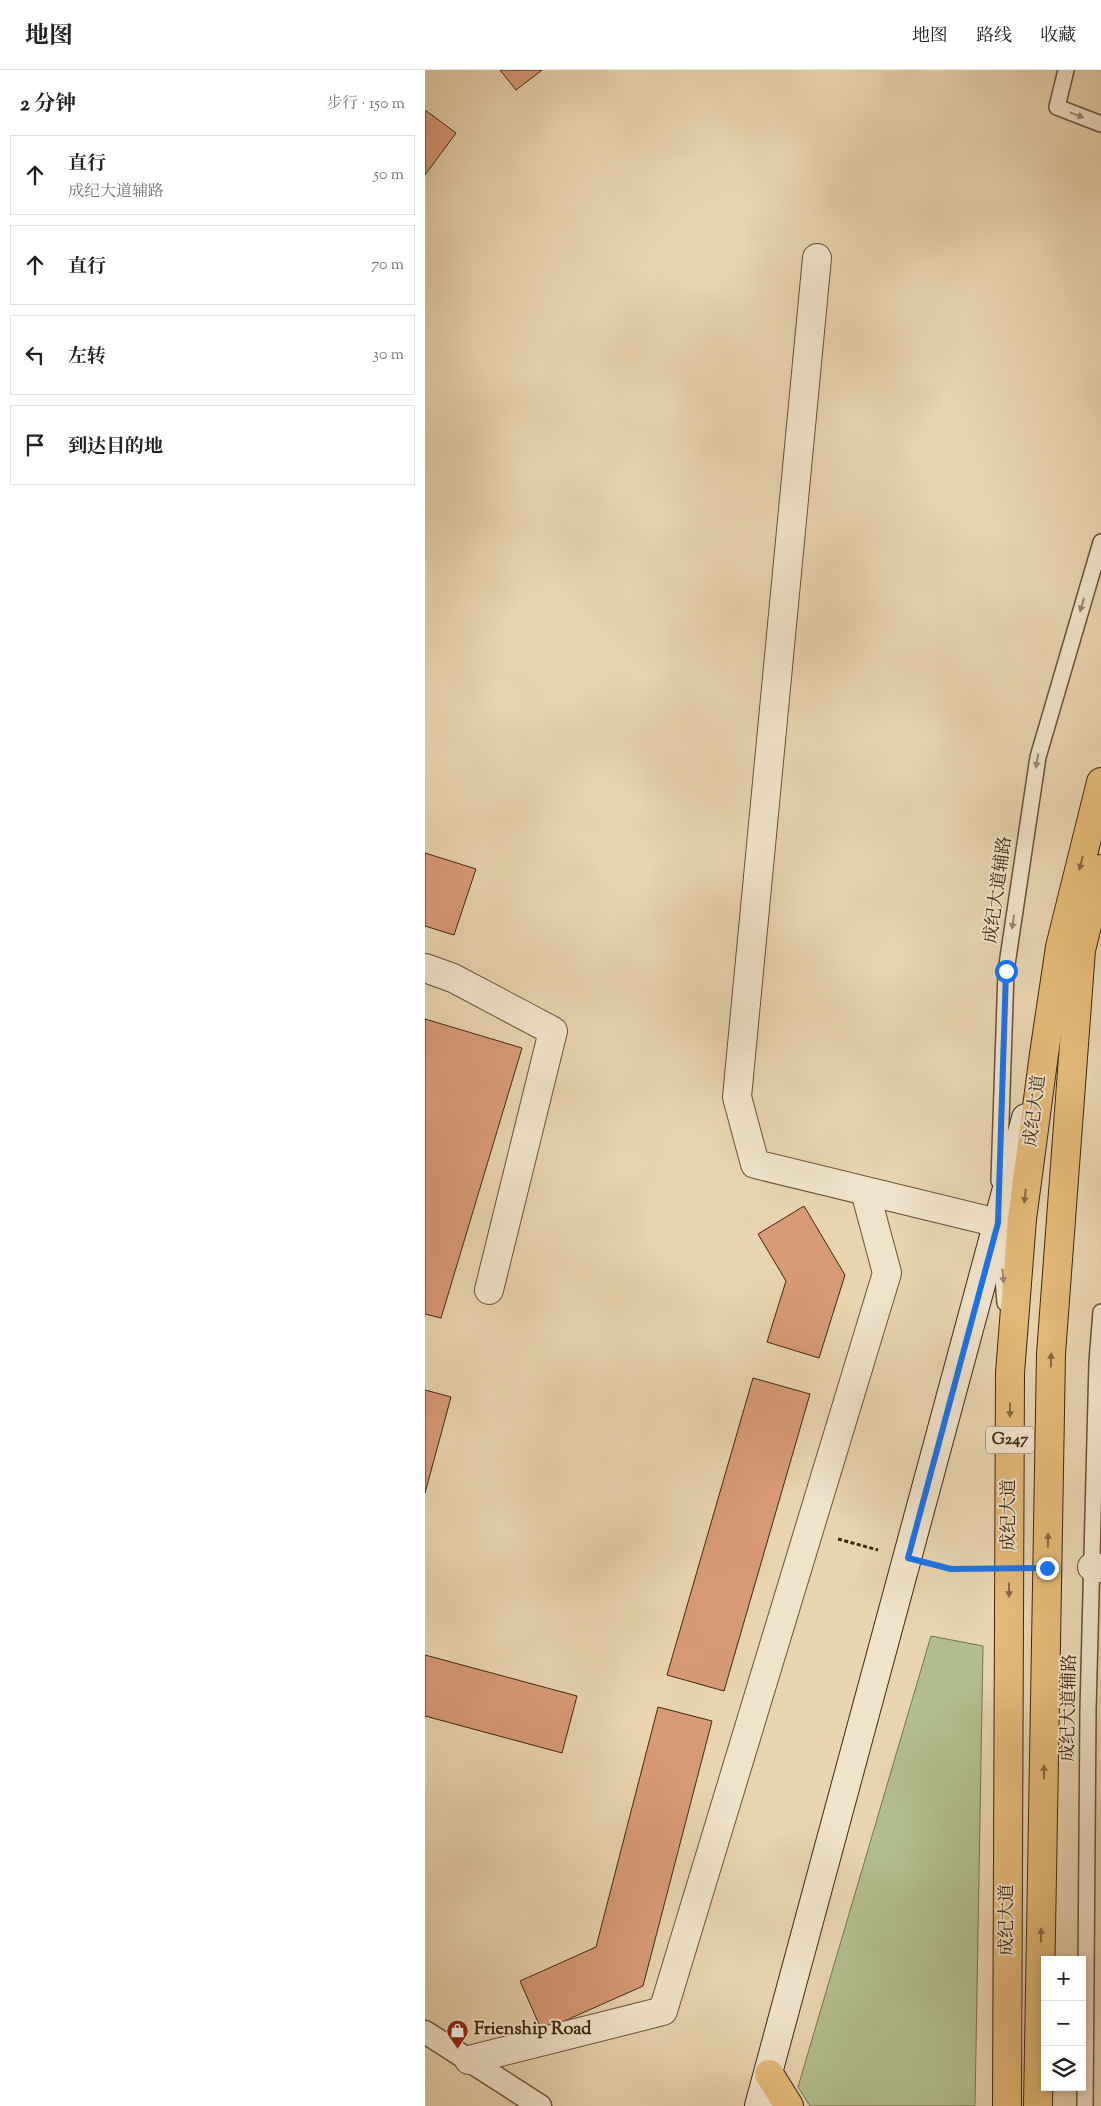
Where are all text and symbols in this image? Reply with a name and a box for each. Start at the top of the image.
text: 地图 [25,20,73,54]
text: 地图 [912,24,948,50]
text: 路线 [976,24,1012,50]
text: 收藏 [1040,24,1076,50]
text: 2 分钟 [20,90,76,120]
text: 步行 · 150 m [326,93,405,116]
one-way arrow [1070,112,1085,119]
text: 直行 [68,151,106,178]
icon: ahead [21,161,49,189]
text: 50 m [373,164,404,187]
text: 成纪大道辅路 [68,181,164,204]
icon: ahead [21,251,49,279]
text: 直行 [68,254,106,281]
text: 70 m [371,254,404,277]
icon: left [21,341,49,369]
text: 左转 [68,344,106,371]
text: 30 m [373,344,404,367]
icon: arrive [21,431,49,459]
text: 到达目的地 [68,434,163,461]
one-way arrow [1078,598,1086,613]
one-way arrow [1033,754,1041,770]
street label: 成纪大道辅路 [979,835,1019,945]
one-way arrow [1077,856,1085,871]
one-way arrow [1009,914,1017,930]
route start [995,960,1018,983]
street label: 成纪大道 [1019,1074,1053,1148]
one-way arrow [1021,1188,1029,1204]
one-way arrow [999,1268,1007,1284]
one-way arrow [1047,1352,1055,1368]
one-way arrow [1006,1403,1014,1419]
road number: G247 [986,1426,1034,1454]
street label: 成纪大道 [997,1479,1023,1551]
one-way arrow [1044,1532,1052,1548]
route end [1036,1557,1059,1580]
one-way arrow [1005,1583,1013,1599]
street label: 成纪大道辅路 [1056,1654,1084,1762]
one-way arrow [1040,1764,1048,1780]
street label: 成纪大道 [995,1884,1021,1956]
one-way arrow [1037,1927,1045,1943]
map controls [1041,1956,1086,2091]
button: + [1041,1956,1086,2001]
button: − [1041,2001,1086,2046]
place label: Frienship Road [474,2017,592,2043]
shop icon: Frienship Road [446,2018,470,2049]
button: layers [1041,2046,1086,2091]

